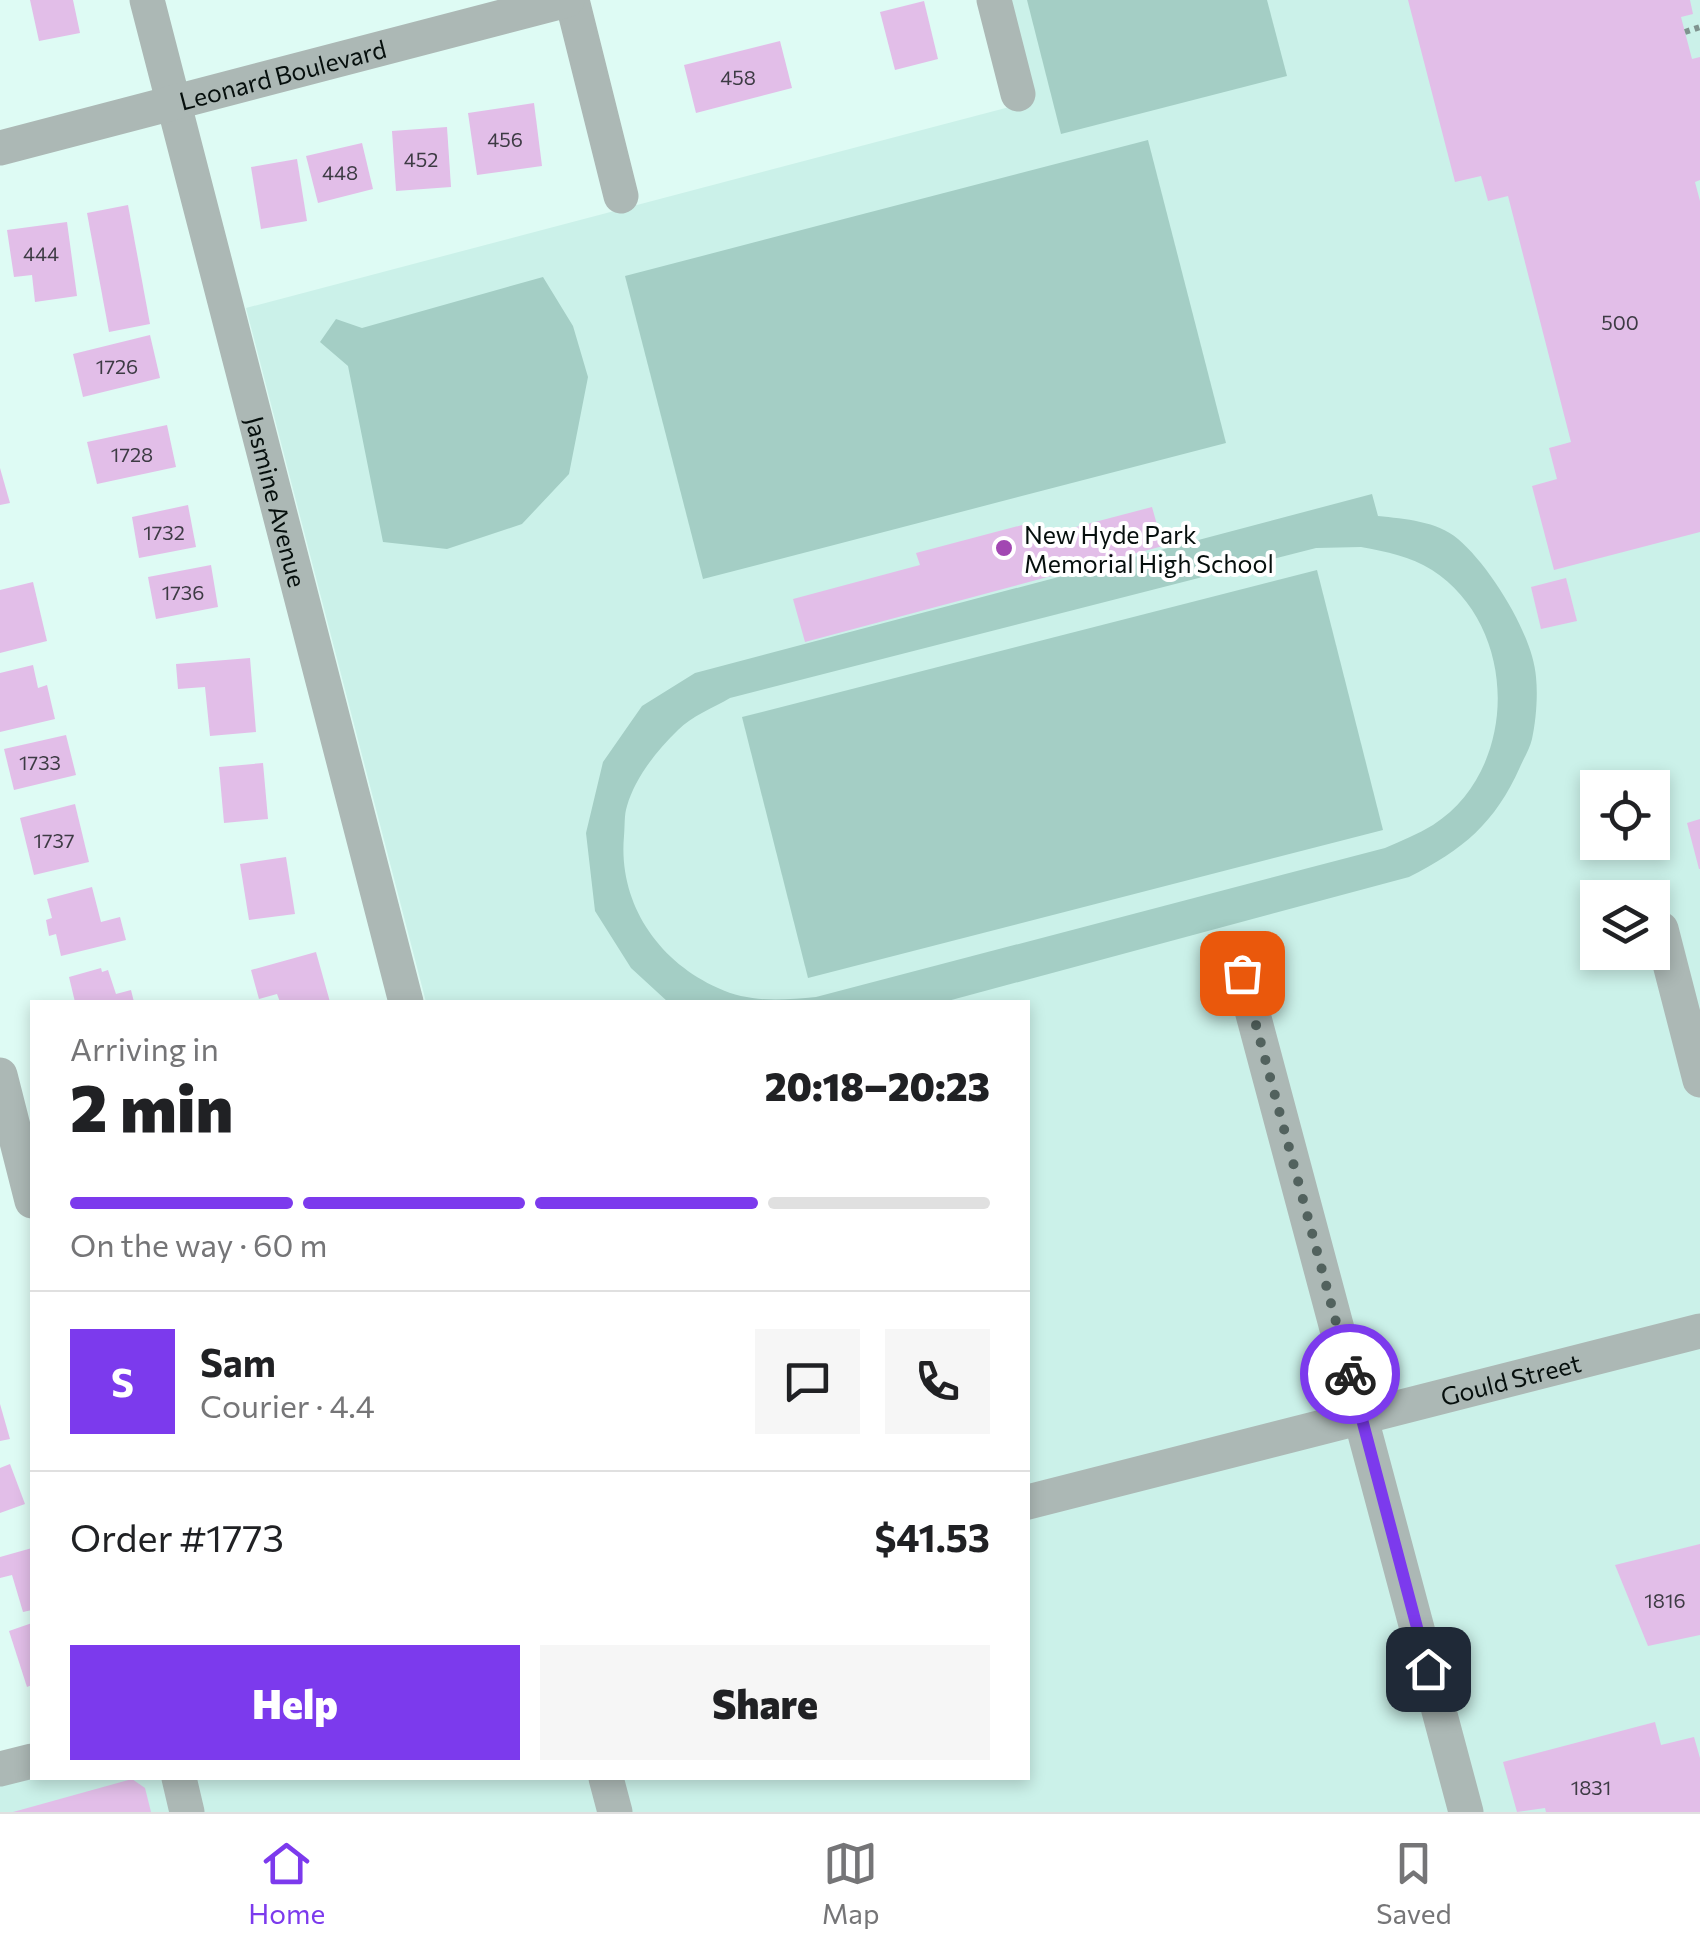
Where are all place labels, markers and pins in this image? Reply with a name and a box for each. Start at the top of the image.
place label: New Hyde Park Memorial High School [1024,519,1274,578]
marker: New Hyde Park Memorial High School [993,537,1015,559]
pin [1200,931,1285,1016]
pin [1386,1627,1471,1712]

